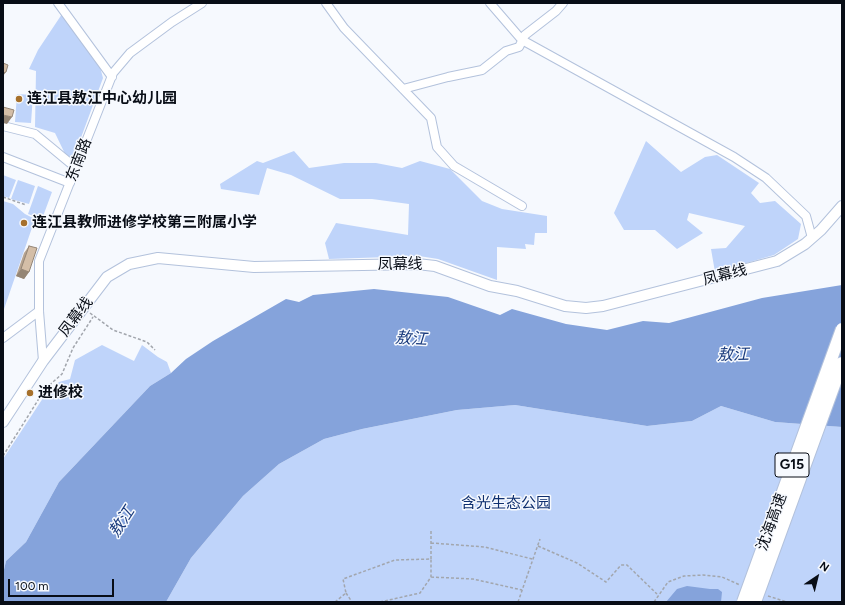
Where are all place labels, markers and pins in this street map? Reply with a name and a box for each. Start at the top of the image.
place label: 连江县敖江中心幼儿园 [27,90,177,108]
marker: 连江县敖江中心幼儿园 [14,94,24,104]
place label: 连江县教师进修学校第三附属小学 [32,214,257,232]
marker: 连江县教师进修学校第三附属小学 [19,218,29,228]
place label: 进修校 [38,384,83,402]
marker: 进修校 [25,388,35,398]

